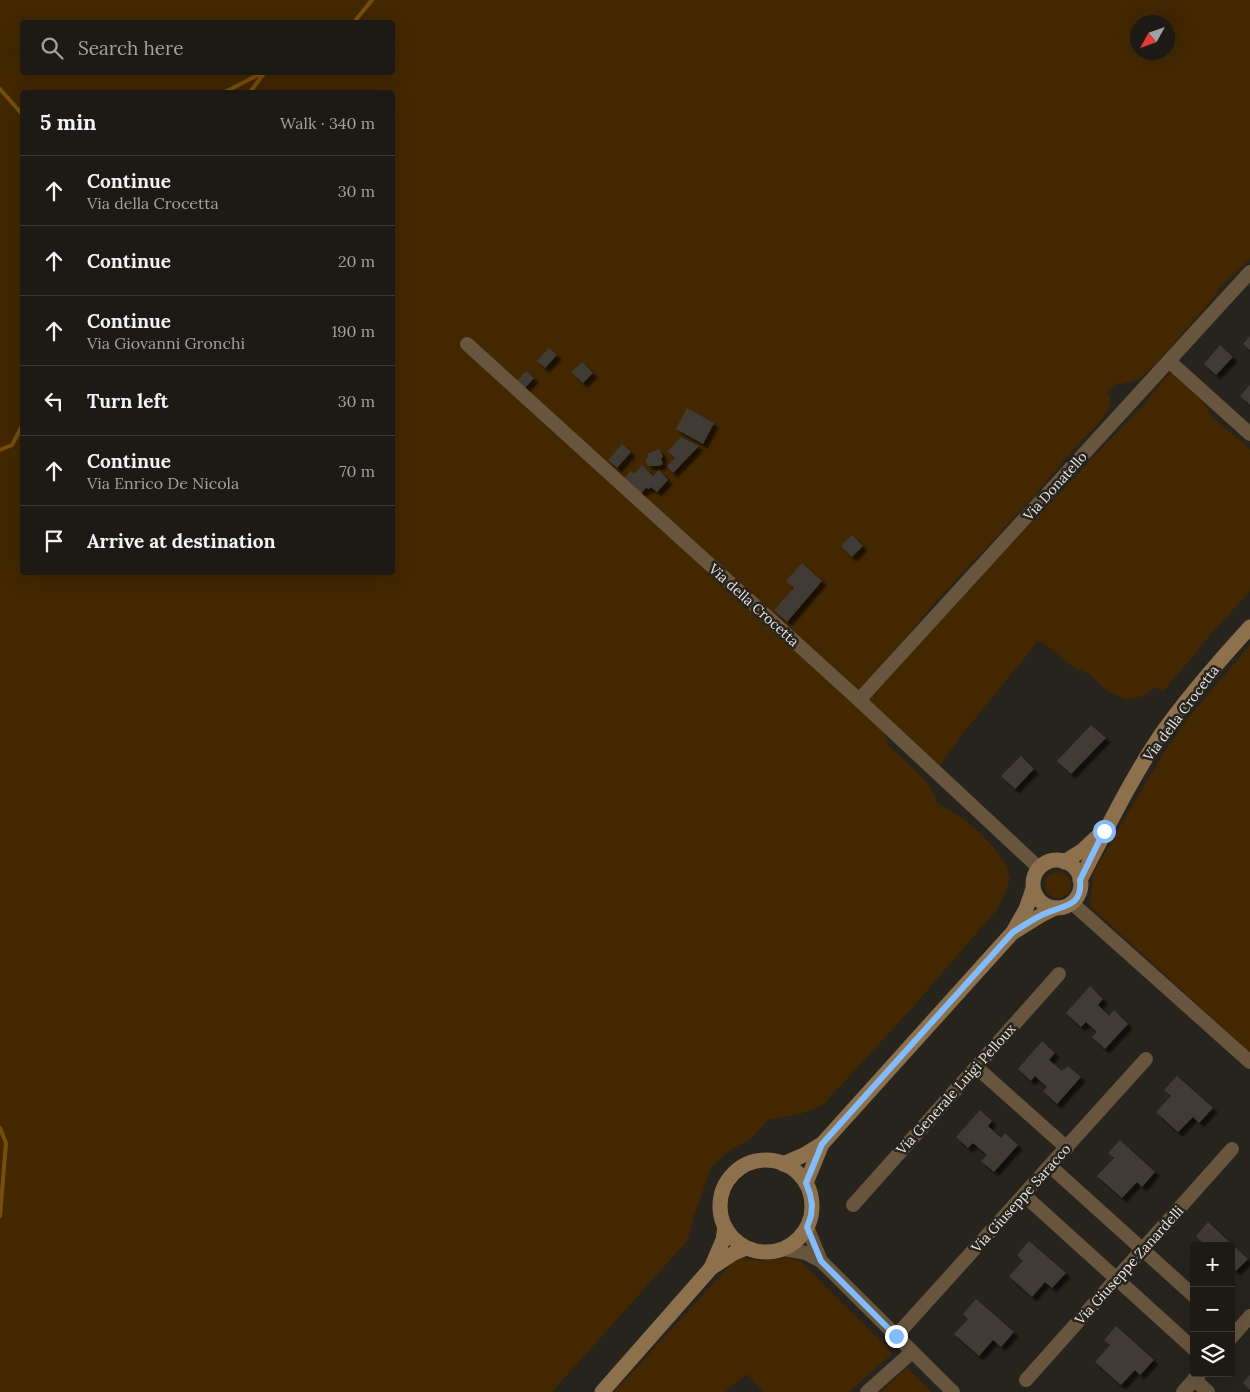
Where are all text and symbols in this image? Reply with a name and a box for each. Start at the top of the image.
north arrow [1130,15,1175,60]
search box [20,20,395,75]
icon: search [38,34,66,62]
text: Search here [78,36,184,60]
text: 5 min [40,109,96,136]
text: Walk · 340 m [280,113,375,133]
text: Continue [87,169,171,193]
icon: ahead [40,177,68,205]
text: 30 m [338,181,375,201]
text: Via della Crocetta [87,193,219,213]
icon: ahead [40,247,68,275]
text: Continue [87,249,171,273]
text: 20 m [338,251,375,271]
text: Continue [87,309,171,333]
icon: ahead [40,317,68,345]
text: 190 m [331,321,375,341]
text: Via Giovanni Gronchi [87,333,245,353]
icon: left [40,387,68,415]
text: Turn left [87,389,168,413]
text: 30 m [338,391,375,411]
street label: Via Donatello [1019,448,1091,525]
text: Continue [87,449,171,473]
icon: ahead [40,457,68,485]
text: 70 m [339,461,375,481]
text: Via Enrico De Nicola [87,473,239,493]
icon: arrive [40,527,68,555]
text: Arrive at destination [87,529,276,553]
street label: Via della Crocetta [704,559,803,650]
street label: Via della Crocetta [1139,662,1223,765]
route start [1093,820,1116,843]
street label: Via Generale Luigi Pelloux [892,1019,1020,1159]
street label: Via Giuseppe Saracco [967,1140,1075,1257]
street label: Via Giuseppe Zanardelli [1070,1202,1187,1329]
map controls [1190,1242,1235,1377]
button: + [1190,1242,1235,1287]
button: − [1190,1287,1235,1332]
route end [885,1325,908,1348]
button: layers [1190,1332,1235,1377]

